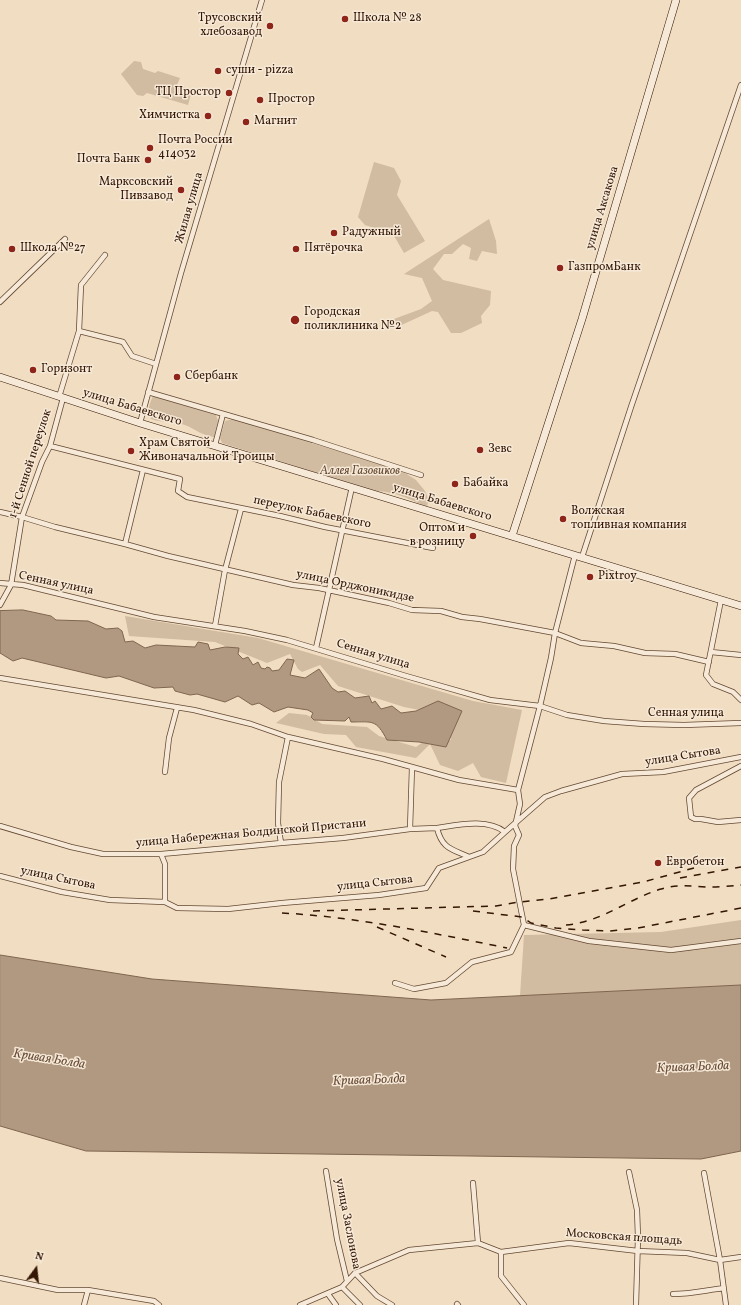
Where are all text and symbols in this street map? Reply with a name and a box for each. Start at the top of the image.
place label: Трусовский хлебозавод [198,12,262,40]
place label: Школа № 28 [353,12,422,26]
marker: Школа № 28 [340,14,350,24]
marker: Трусовский хлебозавод [265,21,275,31]
place label: суши - pizza [226,64,293,78]
marker: суши - pizza [213,66,223,76]
place label: ТЦ Простор [156,86,221,100]
marker: ТЦ Простор [224,88,234,98]
place label: Простор [268,93,315,107]
marker: Простор [255,95,265,105]
place label: Химчистка [139,109,200,123]
marker: Химчистка [203,111,213,121]
place label: Магнит [254,115,297,129]
marker: Магнит [241,117,251,127]
place label: Почта России 414032 [158,134,233,162]
marker: Почта России 414032 [145,143,155,153]
place label: Почта Банк [77,153,140,167]
marker: Почта Банк [143,155,153,165]
street label: улица Аксакова [583,165,623,251]
street label: Жилая улица [173,171,207,245]
place label: Марксовский Пивзавод [99,176,173,204]
marker: Марксовский Пивзавод [176,185,186,195]
place label: Радужный [342,226,401,240]
marker: Радужный [329,228,339,238]
place label: Школа №27 [20,242,86,256]
place label: Пятёрочка [304,242,363,256]
marker: Школа №27 [7,244,17,254]
marker: Пятёрочка [291,244,301,254]
place label: ГазпромБанк [568,261,641,275]
marker: ГазпромБанк [555,263,565,273]
place label: Городская поликлиника №2 [304,306,401,334]
marker: Городская поликлиника №2 [289,314,301,326]
place label: Горизонт [41,363,92,377]
marker: Горизонт [28,365,38,375]
place label: Сбербанк [185,370,238,384]
marker: Сбербанк [172,372,182,382]
street label: улица Бабаевского [81,386,183,430]
street label: 1-й Сенной переулок [7,408,55,520]
place label: Храм Святой Живоначальной Троицы [139,437,274,465]
place label: Зевс [488,443,512,457]
marker: Зевс [475,445,485,455]
marker: Храм Святой Живоначальной Троицы [126,446,136,456]
park label: Аллея Газовиков [320,465,400,479]
place label: Бабайка [463,477,508,491]
marker: Бабайка [450,479,460,489]
street label: улица Бабаевского [391,481,493,525]
street label: переулок Бабаевского [252,493,372,533]
place label: Волжская топливная компания [571,505,687,533]
marker: Волжская топливная компания [558,514,568,524]
place label: Оптом и в розницу [410,522,465,550]
marker: Оптом и в розницу [468,531,478,541]
street label: улица Орджоникидзе [295,567,415,607]
street label: Сенная улица [17,569,95,599]
place label: Pixtroy [598,570,637,584]
marker: Pixtroy [585,572,595,582]
street label: Сенная улица [334,637,412,673]
street label: Сенная улица [648,707,724,721]
street label: улица Сытова [644,744,722,770]
street label: улица Набережная Болдинской Пристани [135,817,367,851]
place label: Евробетон [666,856,724,870]
marker: Евробетон [653,858,663,868]
street label: улица Сытова [19,864,97,894]
street label: улица Сытова [336,873,414,895]
water label: Кривая Болда [12,1047,86,1073]
water label: Кривая Болда [656,1059,730,1077]
water label: Кривая Болда [332,1072,406,1090]
street label: улица Заслонова [331,1177,363,1271]
street label: Московская площадь [565,1227,683,1249]
north arrow [16,1249,56,1289]
text: N [33,1249,45,1265]

